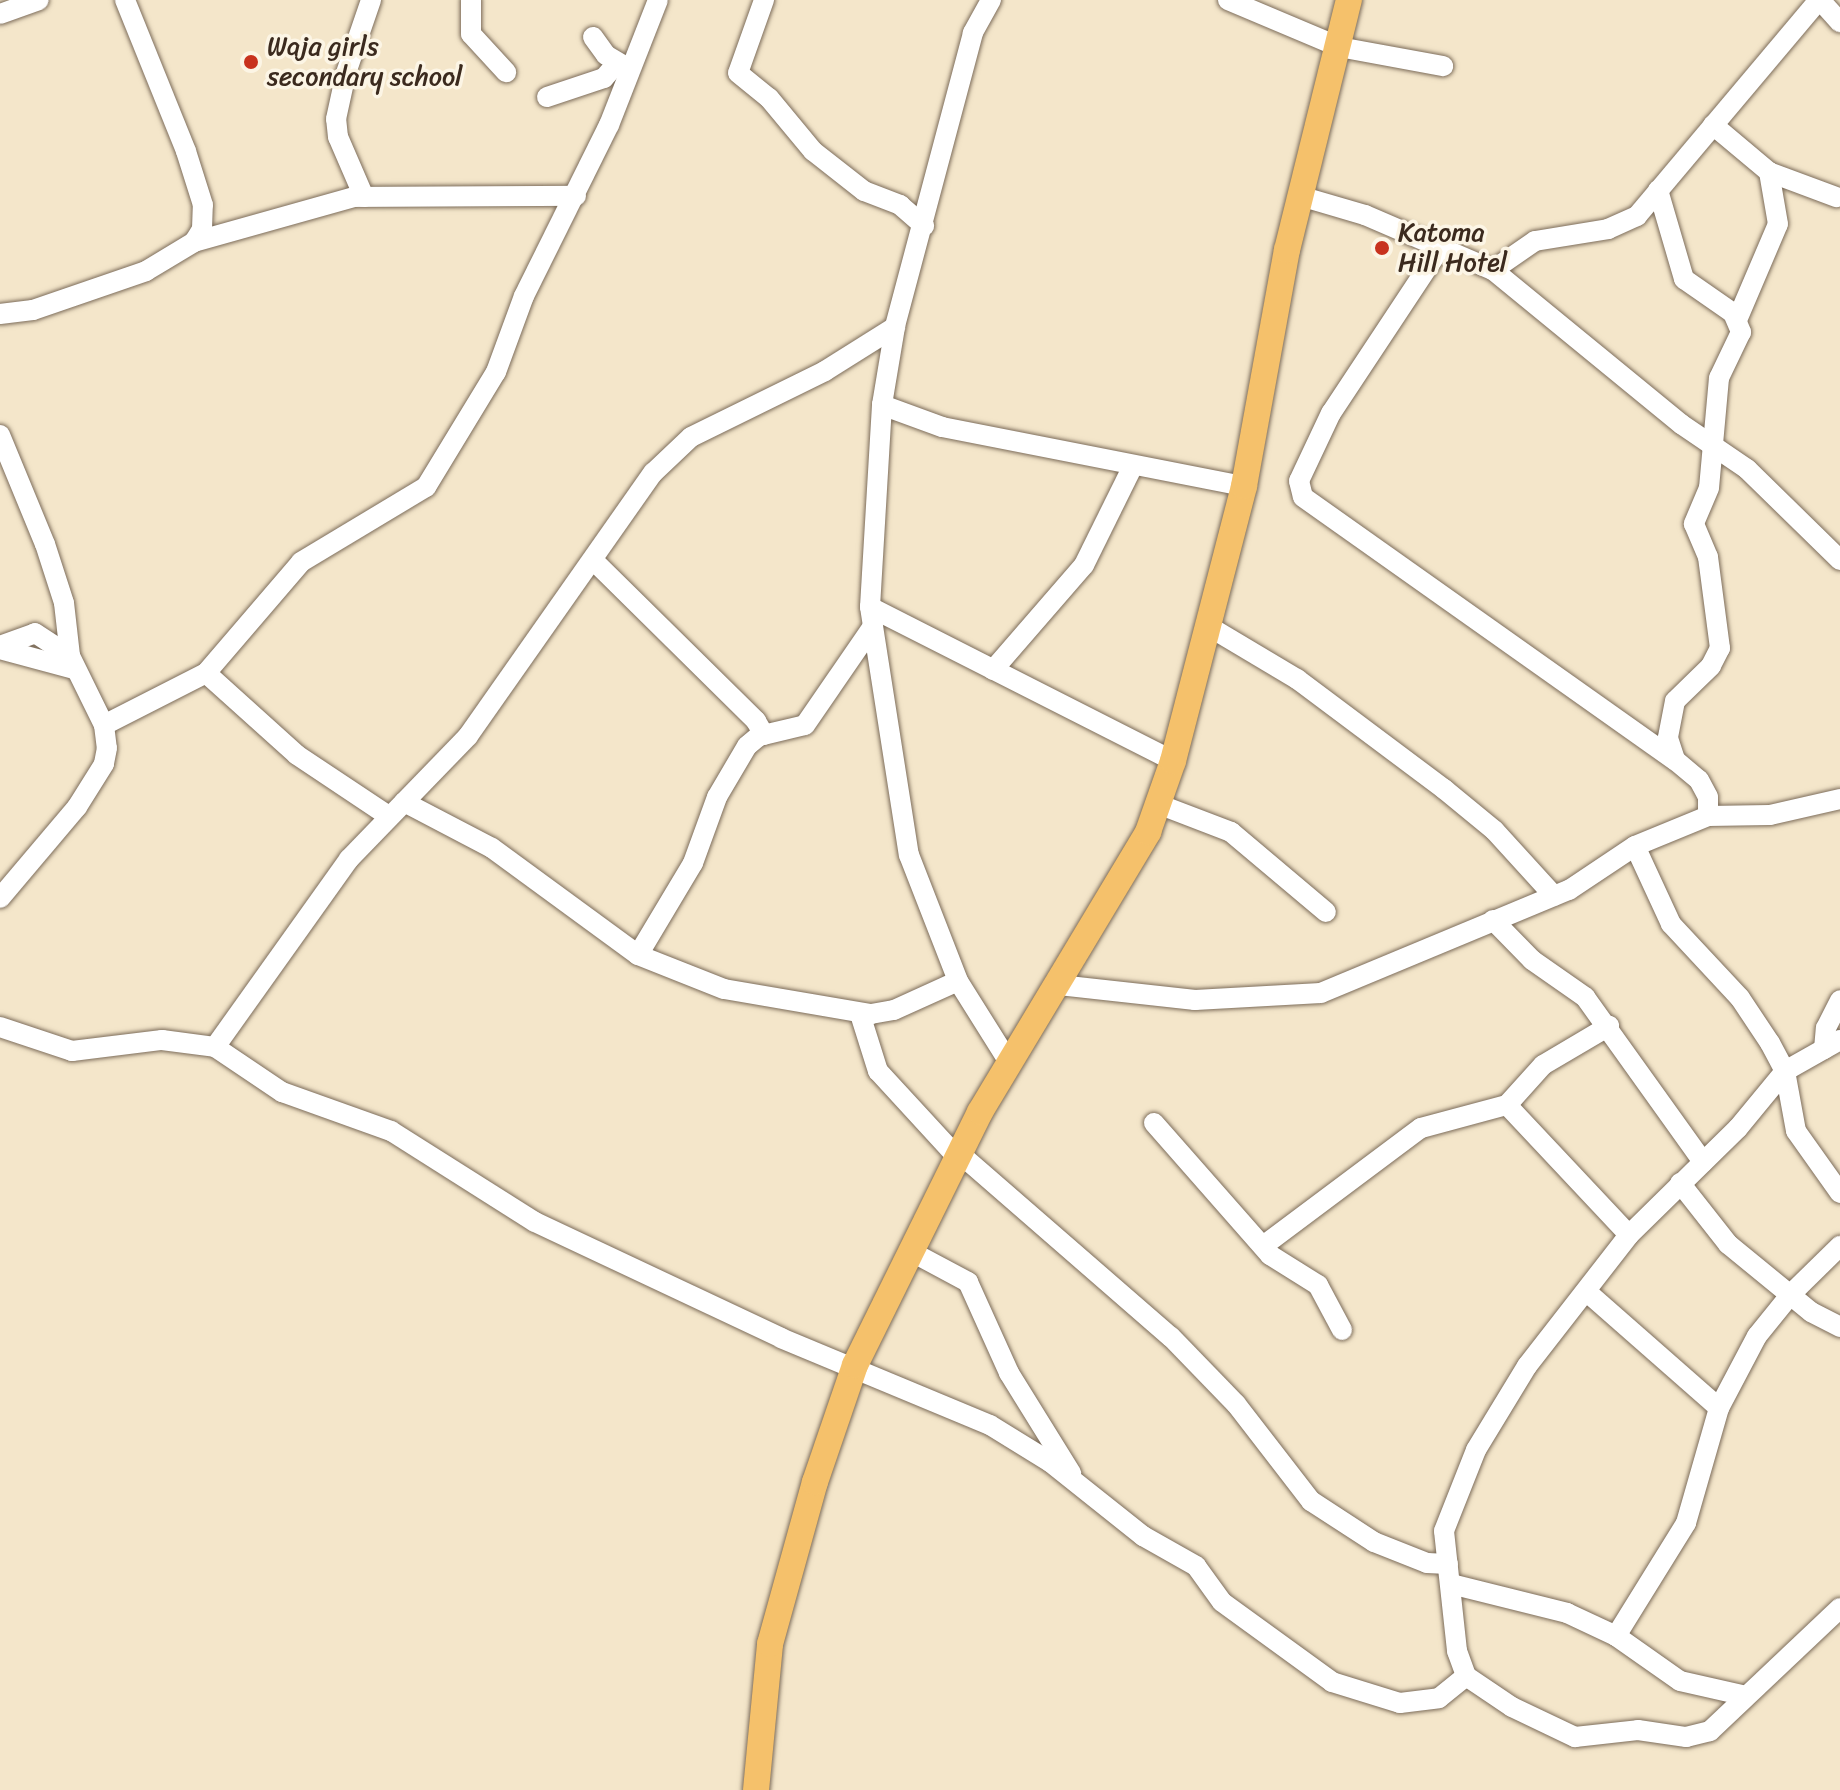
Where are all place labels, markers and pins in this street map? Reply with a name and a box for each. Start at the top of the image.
place label: Waja girls secondary school [267,31,462,92]
marker: Waja girls secondary school [242,53,260,71]
place label: Katoma Hill Hotel [1398,217,1509,278]
marker: Katoma Hill Hotel [1373,239,1391,257]

